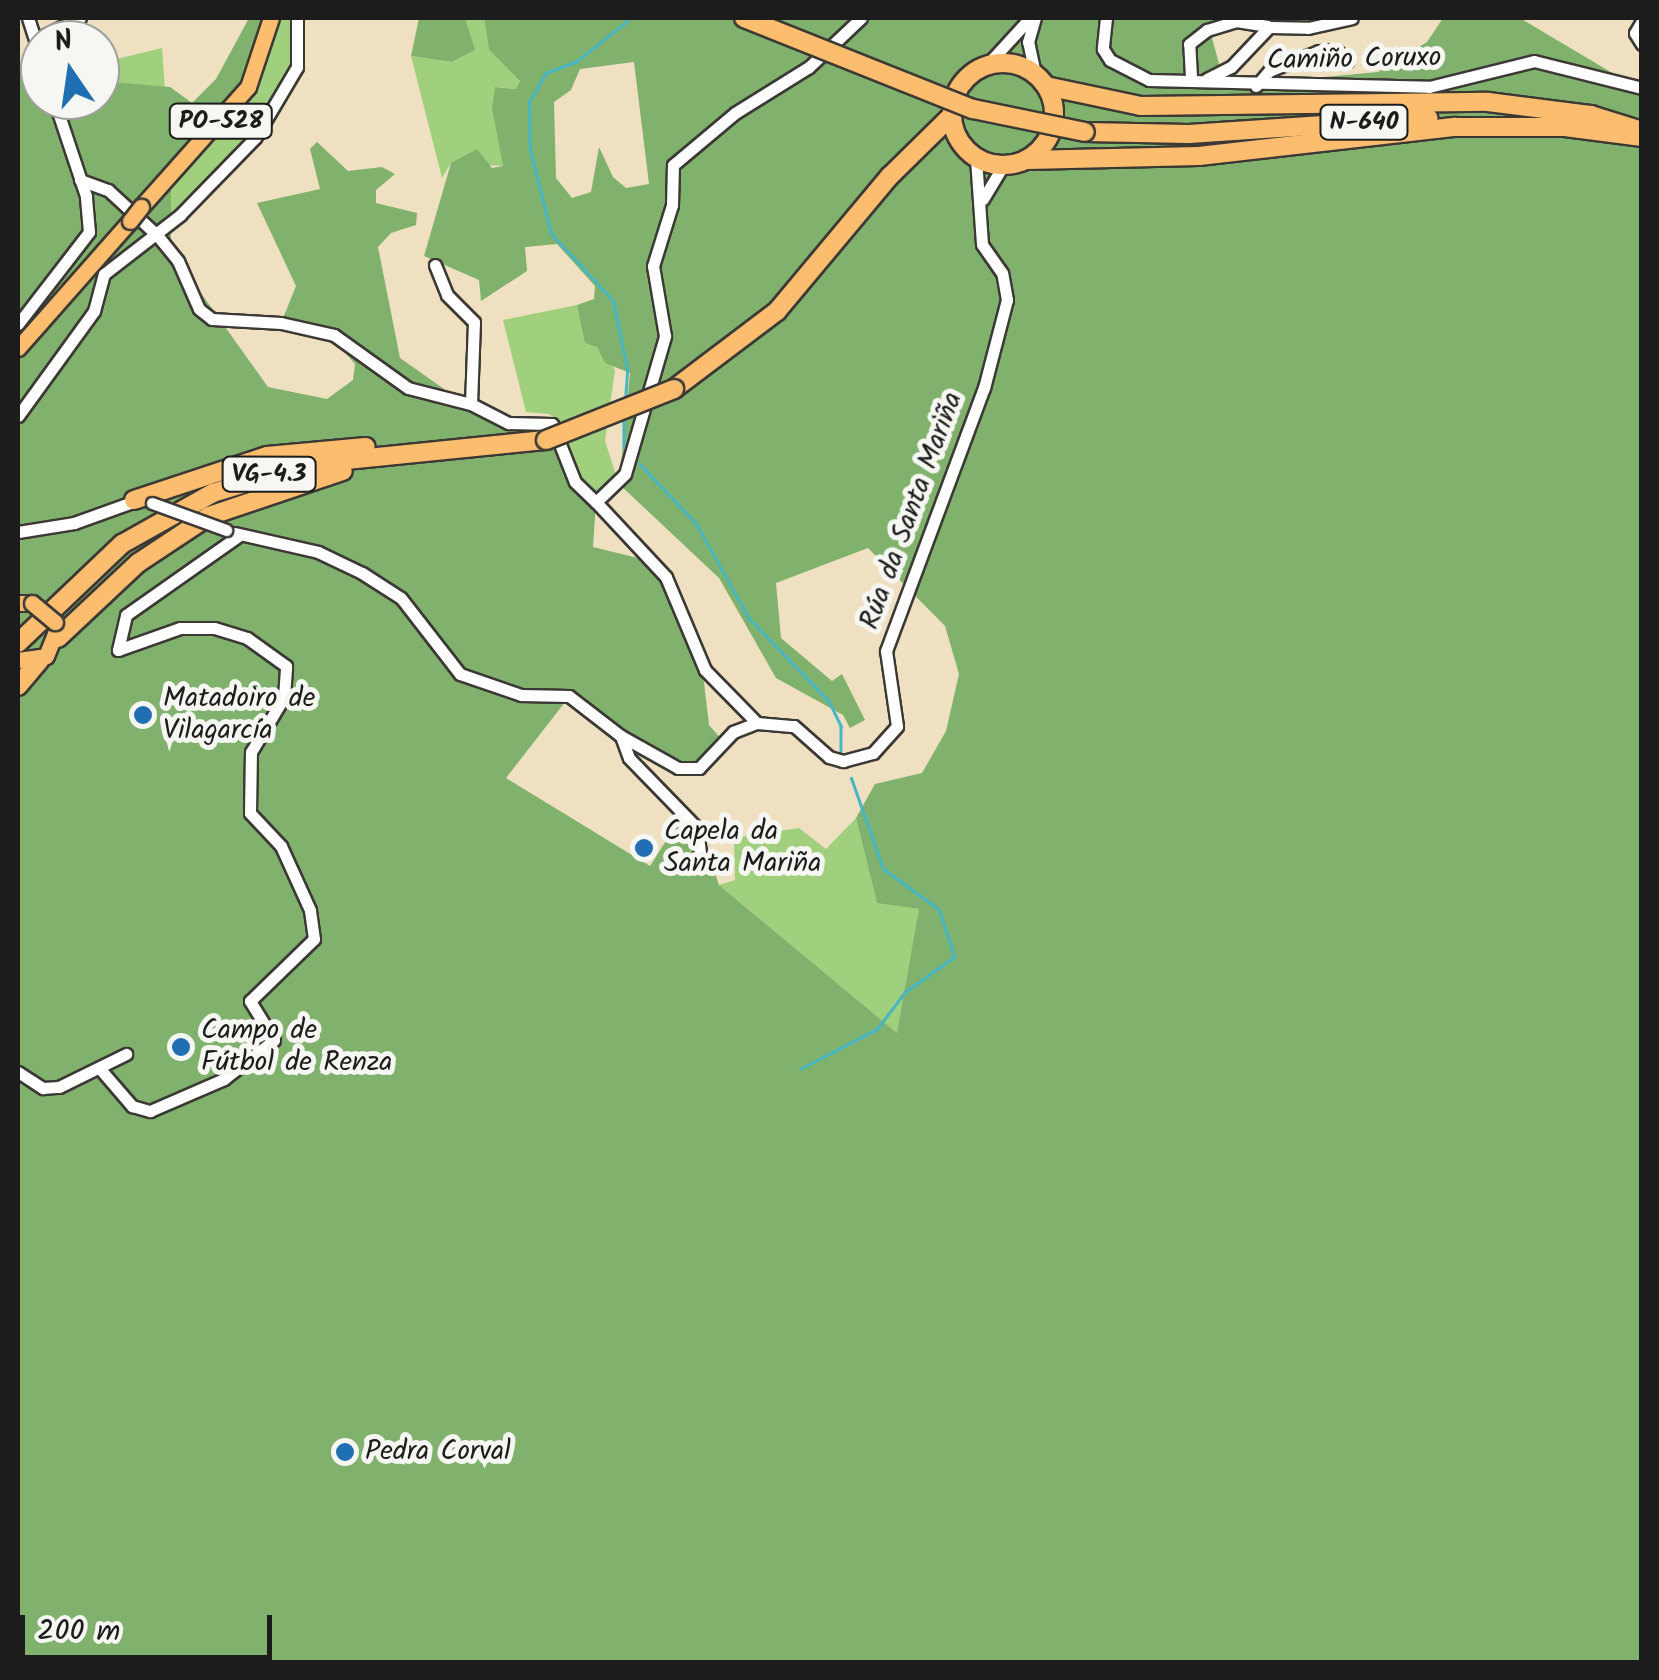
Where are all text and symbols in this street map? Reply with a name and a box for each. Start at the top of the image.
text: N [50,18,77,66]
north arrow [20,20,120,120]
street label: Camiño Coruxo [1266,42,1442,78]
road number: PO-528 [168,101,274,141]
road number: N-640 [1319,102,1409,142]
street label: Rúa da Santa Mariña [854,388,970,634]
road number: VG-4.3 [222,454,316,494]
place label: Matadoiro de Vilagarcía [163,682,315,748]
marker: Matadoiro de Vilagarcía [132,704,154,726]
place label: Capela da Santa Mariña [664,815,821,881]
marker: Capela da Santa Mariña [633,837,655,859]
place label: Campo de Fútbol de Renza [201,1014,392,1080]
marker: Campo de Fútbol de Renza [170,1036,192,1058]
place label: Pedra Corval [365,1435,511,1469]
marker: Pedra Corval [334,1441,356,1463]
scale bar [25,1595,278,1657]
text: 200 m [37,1608,120,1656]

